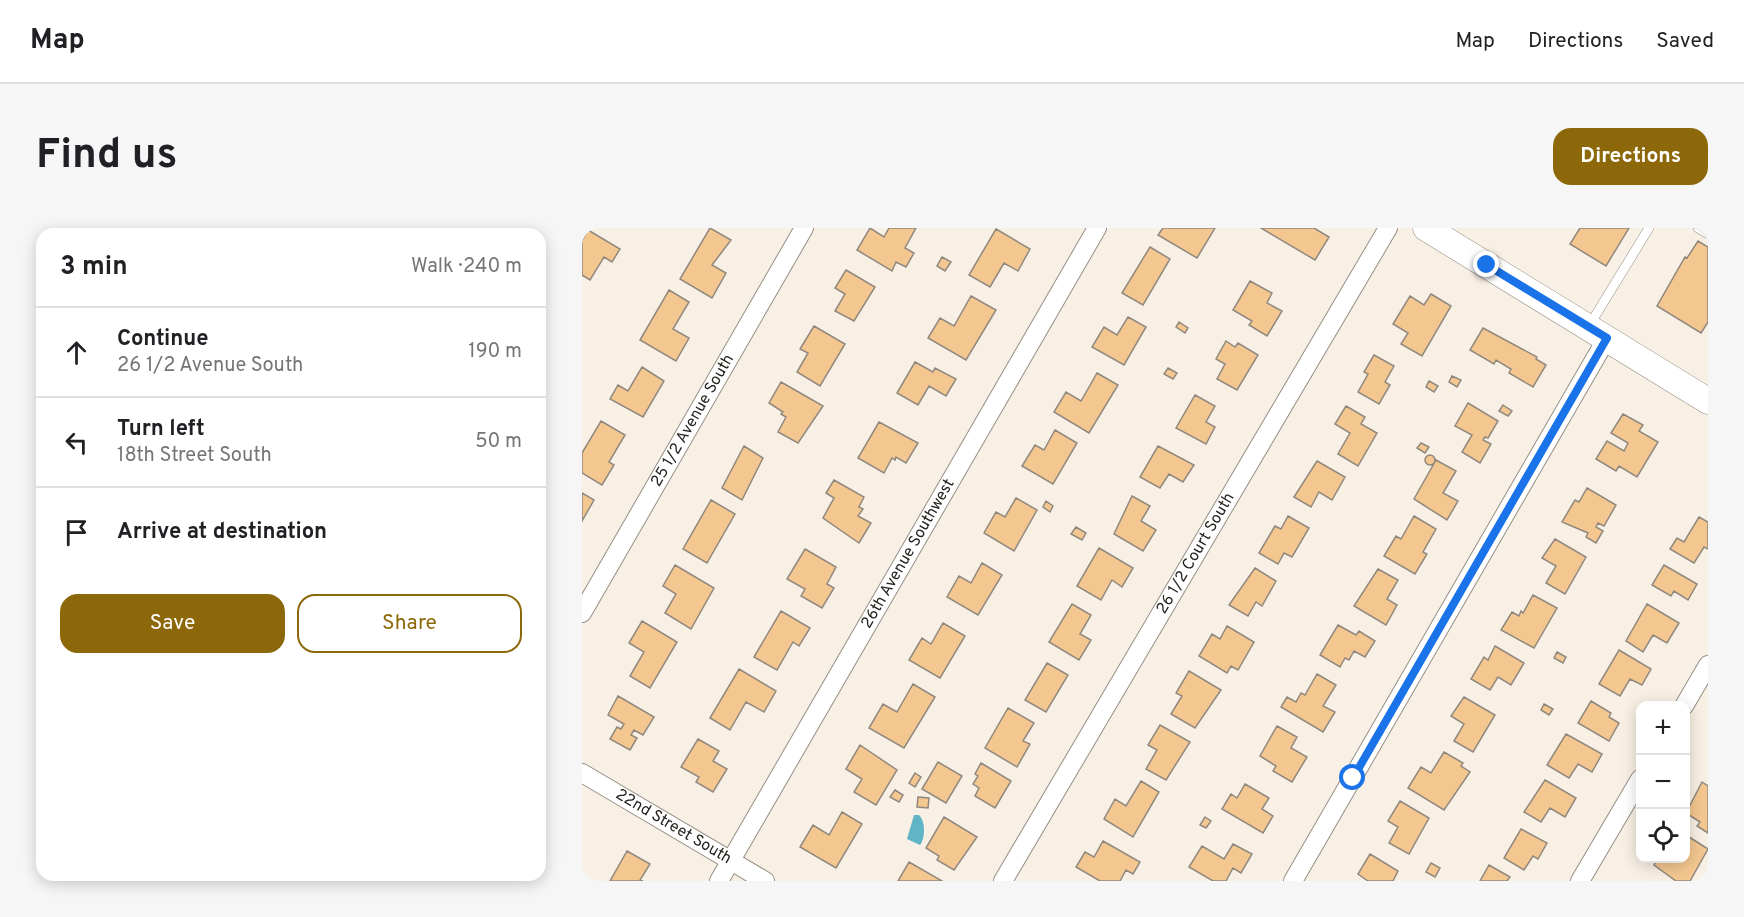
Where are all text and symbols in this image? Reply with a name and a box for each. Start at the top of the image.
text: Map [30,23,85,59]
text: Map [1455,28,1495,55]
text: Directions [1528,28,1623,55]
text: Saved [1656,28,1714,55]
button: Directions [1553,128,1708,185]
text: Find us [36,130,177,183]
text: 3 min [60,251,128,284]
route end [1473,251,1499,277]
text: Walk · 240 m [411,254,522,280]
text: Continue [117,326,208,353]
icon: ahead [60,336,93,369]
text: 190 m [468,339,522,365]
street label: 25 1/2 Avenue South [647,351,739,490]
text: 26 1/2 Avenue South [117,353,303,379]
text: Turn left [117,416,205,443]
icon: left [60,426,93,459]
text: 50 m [475,429,522,455]
text: 18th Street South [117,443,272,469]
street label: 26th Avenue Southwest [857,475,959,632]
street label: 26 1/2 Court South [1153,489,1239,618]
icon: arrive [60,516,93,549]
text: Arrive at destination [117,519,327,546]
button: Save [60,594,285,653]
button: Share [297,594,522,653]
map controls [1636,701,1690,863]
button: + [1636,701,1690,755]
button: − [1636,755,1690,809]
route start [1339,764,1365,790]
street label: 22nd Street South [612,785,735,869]
button: locate [1636,809,1690,863]

